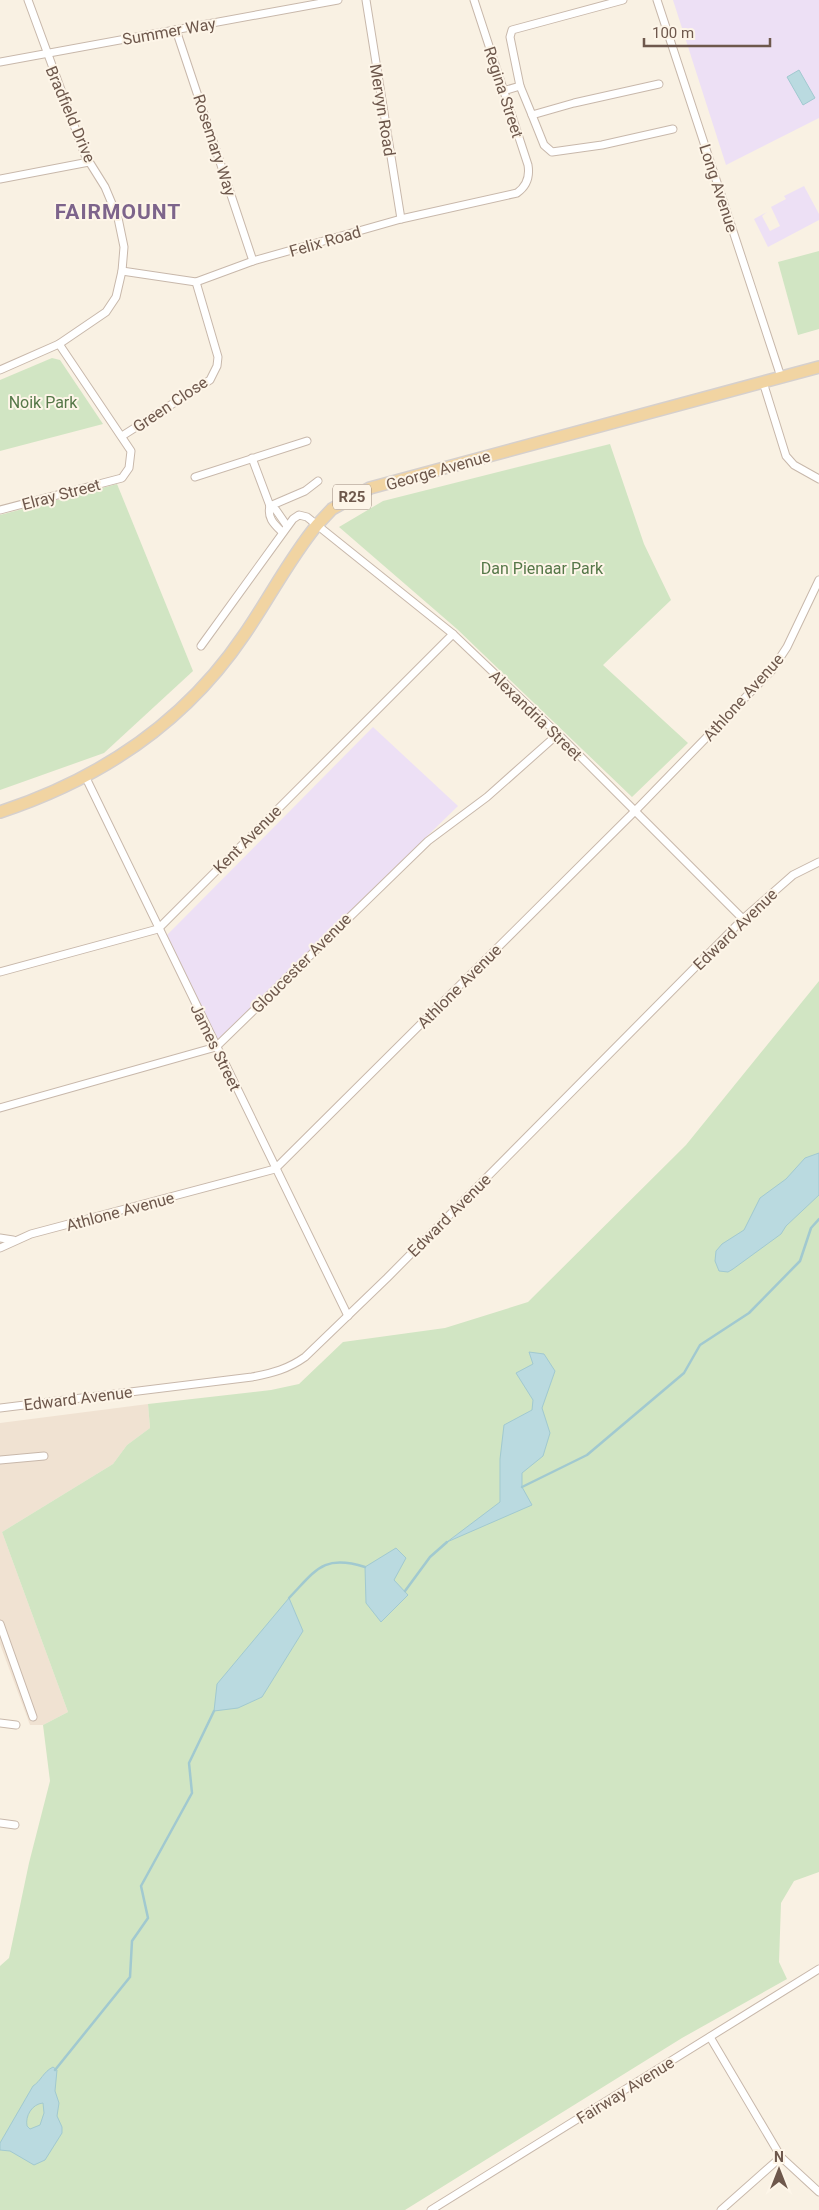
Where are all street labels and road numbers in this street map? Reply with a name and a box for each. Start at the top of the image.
street label: Summer Way [121,14,218,49]
street label: Regina Street [480,44,527,140]
street label: Bradfield Drive [42,63,99,165]
street label: Mervyn Road [366,63,399,157]
street label: Rosemary Way [189,92,240,199]
street label: Long Avenue [695,142,742,235]
street label: Felix Road [287,222,363,261]
street label: Green Close [129,372,211,436]
street label: George Avenue [384,447,492,494]
street label: Elray Street [20,475,102,514]
road number: R25 [333,484,371,510]
street label: Athlone Avenue [699,650,788,745]
street label: Alexandria Street [485,666,586,764]
street label: Kent Avenue [209,801,285,877]
street label: Edward Avenue [689,885,781,974]
street label: Gloucester Avenue [248,910,355,1017]
street label: Athlone Avenue [413,940,505,1032]
street label: James Street [186,1001,245,1094]
street label: Edward Avenue [404,1170,495,1261]
street label: Athlone Avenue [64,1188,176,1235]
street label: Edward Avenue [23,1382,133,1415]
street label: Fairway Avenue [573,2053,677,2128]

